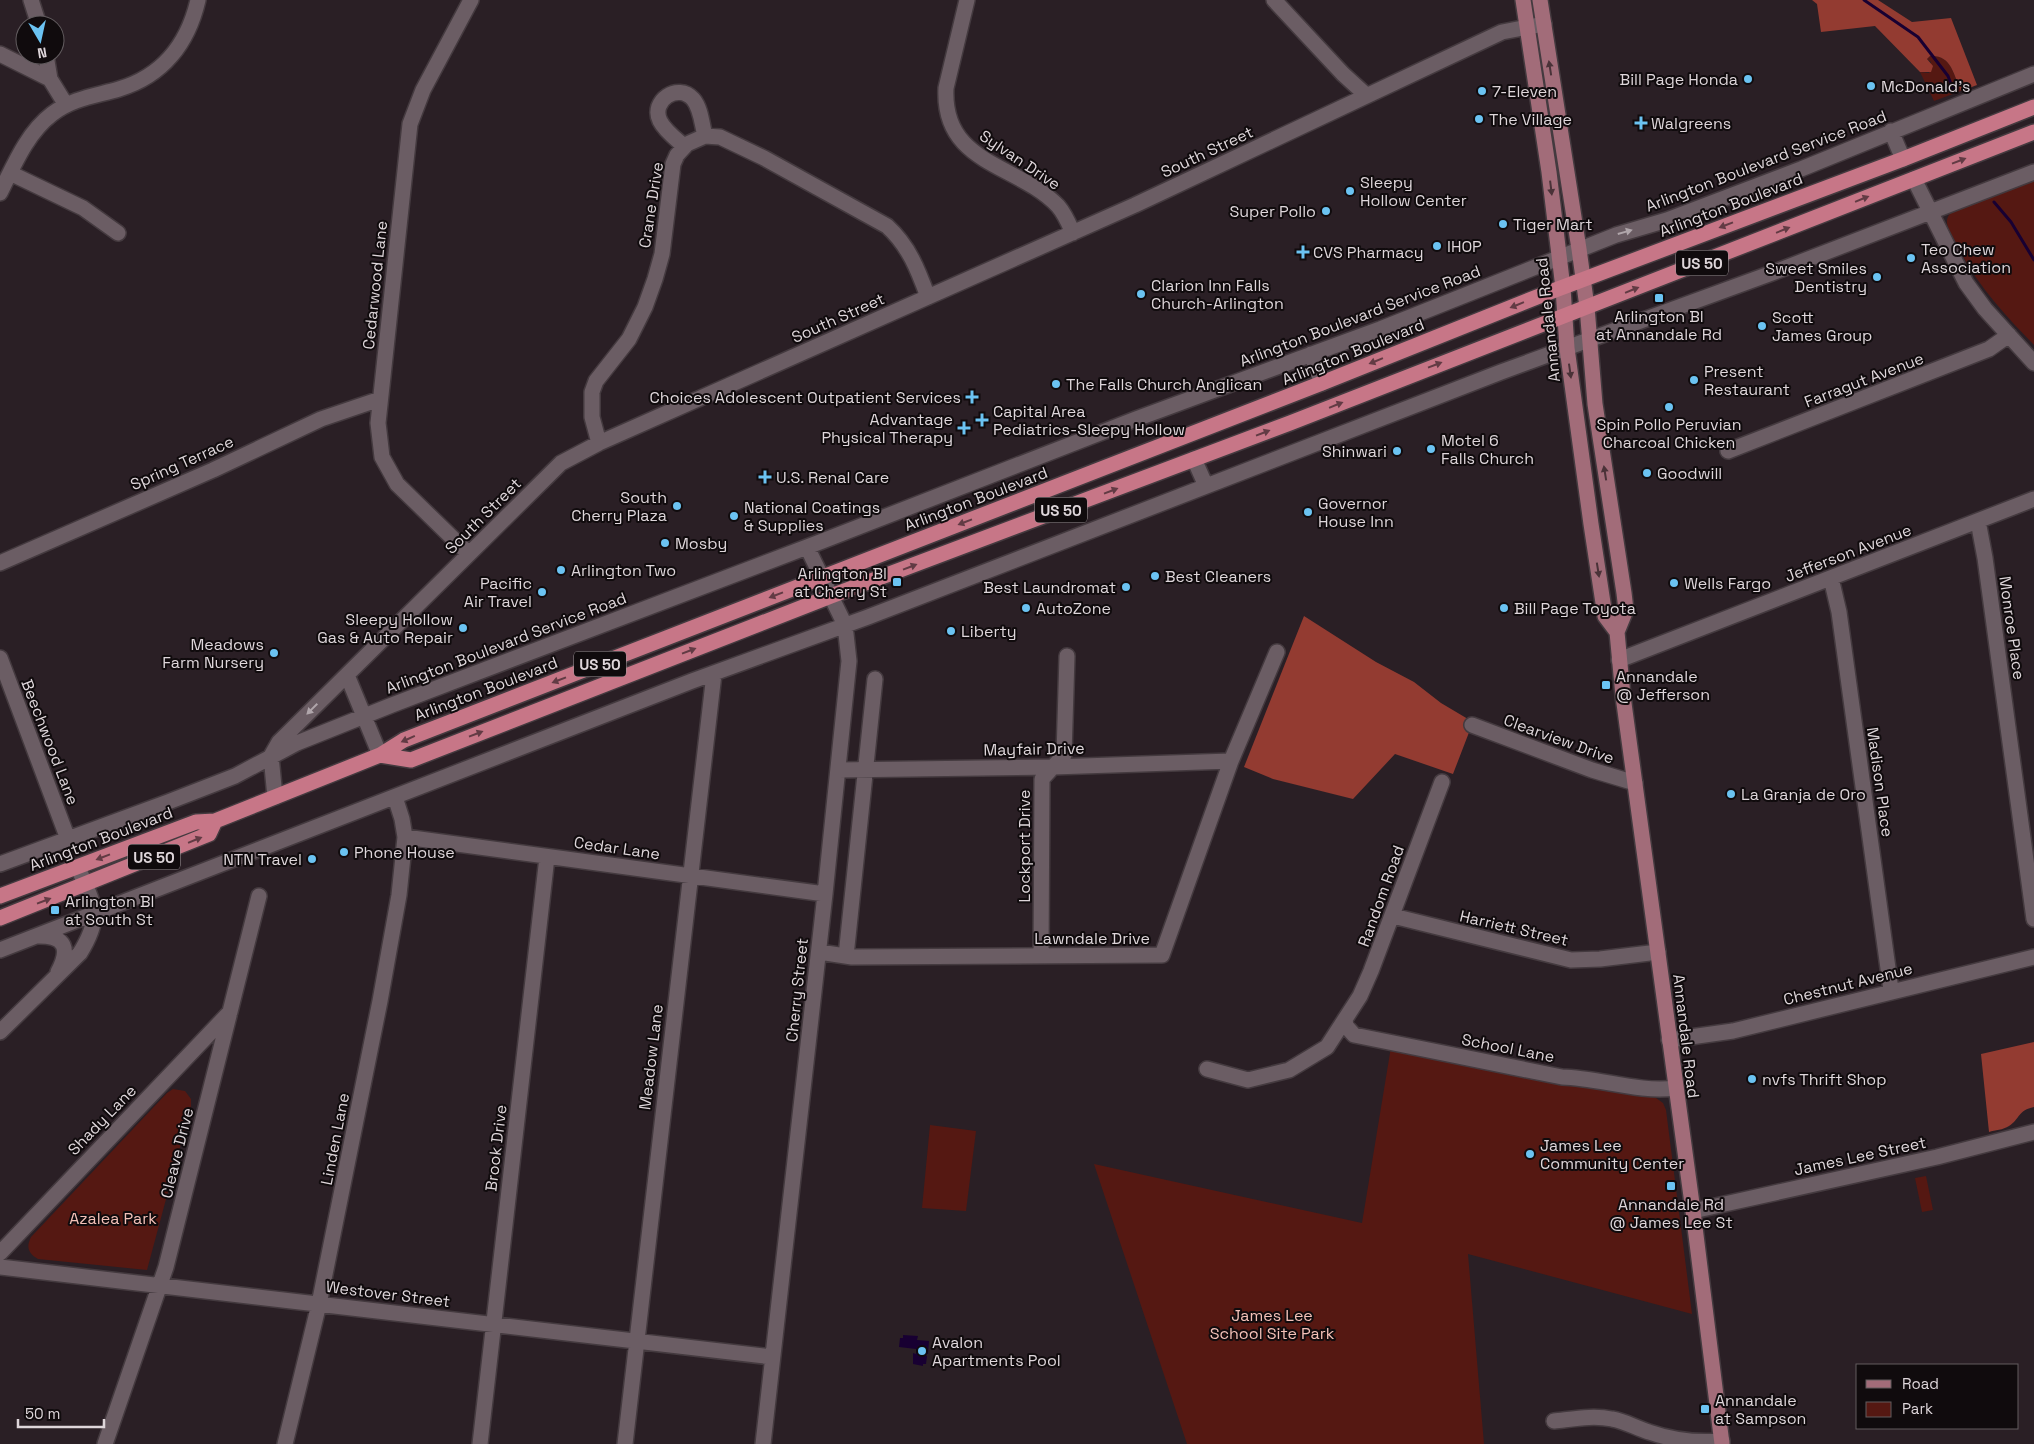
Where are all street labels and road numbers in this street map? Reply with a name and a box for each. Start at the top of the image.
street label: Arlington Boulevard Service Road [1643,106,1889,216]
street label: South Street [1157,121,1257,183]
street label: Sylvan Drive [975,125,1065,195]
street label: Crane Drive [634,160,668,250]
street label: Arlington Boulevard [1657,169,1805,241]
street label: Cedarwood Lane [358,220,392,350]
road number: US 50 [1676,250,1728,276]
street label: Annandale Road [1531,257,1565,383]
street label: Arlington Boulevard Service Road [1237,261,1483,371]
street label: South Street [788,288,888,348]
street label: Arlington Boulevard [1279,315,1427,389]
street label: Farragut Avenue [1801,348,1927,412]
street label: Spring Terrace [127,431,237,495]
street label: Arlington Boulevard [901,462,1051,536]
street label: South Street [440,473,526,559]
road number: US 50 [1035,498,1087,522]
street label: Jefferson Avenue [1782,519,1914,587]
street label: Monroe Place [1994,575,2030,681]
street label: Arlington Boulevard Service Road [383,588,629,698]
road number: US 50 [574,652,626,676]
street label: Arlington Boulevard [412,653,560,725]
street label: Beechwood Lane [16,676,84,808]
street label: Clearview Drive [1501,709,1617,769]
street label: Madison Place [1862,726,1898,838]
street label: Mayfair Drive [983,738,1085,760]
street label: Lockport Drive [1014,790,1035,902]
street label: Arlington Boulevard [26,802,176,876]
street label: Cedar Lane [573,832,661,864]
street label: Random Road [1353,842,1409,950]
road number: US 50 [128,844,180,870]
street label: Harriett Street [1458,905,1570,951]
street label: Lawndale Drive [1034,928,1150,949]
street label: Cherry Street [781,937,813,1043]
street label: Chestnut Avenue [1781,958,1915,1010]
street label: Annandale Road [1668,973,1704,1099]
street label: Meadow Lane [634,1003,668,1111]
street label: School Lane [1460,1029,1556,1067]
street label: Shady Lane [63,1080,141,1160]
street label: Linden Lane [316,1091,354,1187]
street label: Brook Drive [480,1103,512,1193]
street label: Cleave Drive [156,1106,198,1200]
street label: James Lee Street [1792,1132,1928,1180]
street label: Westover Street [325,1276,451,1312]

